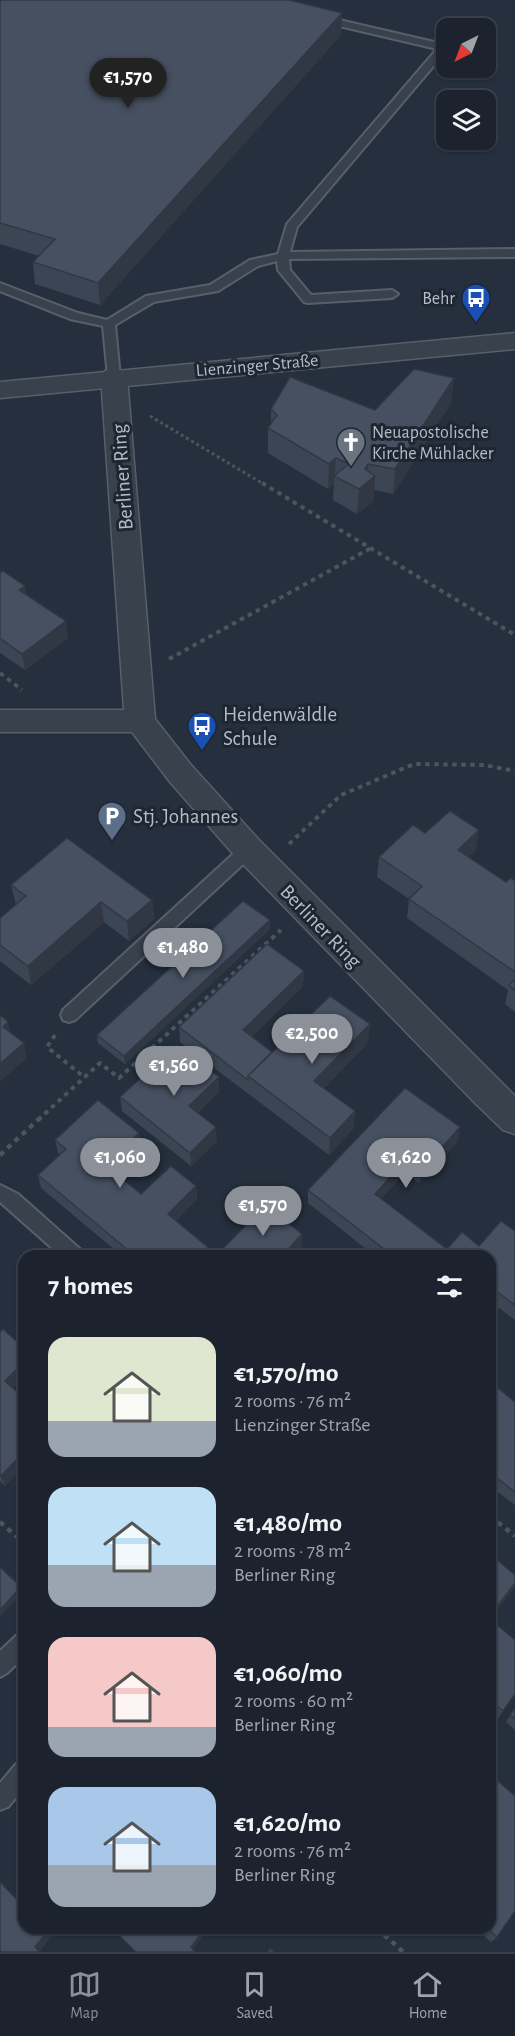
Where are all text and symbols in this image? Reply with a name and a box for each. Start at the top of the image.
north arrow [436,18,496,78]
map controls [436,18,496,150]
pin: €1,570 [79,58,177,109]
text: €1,570 [104,67,152,87]
button: layers [436,90,496,150]
bus stop icon: Behr [460,282,492,324]
place label: Behr [422,290,455,308]
street label: Lienzinger Straße [195,352,319,380]
street label: Berliner Ring [108,422,137,531]
place label: Neuapostolische Kirche Mühlacker [372,424,494,463]
church icon: Neuapostolische Kirche Mühlacker [335,426,367,468]
place label: Heidenwäldle Schule [223,704,337,749]
bus stop icon: Heidenwäldle Schule [186,710,218,752]
parking icon: Stj. Johannes [96,800,128,842]
place label: Stj. Johannes [133,806,238,827]
street label: Berliner Ring [276,881,366,972]
pin: €1,480 [134,928,232,979]
text: €1,480 [157,937,209,957]
pin: €2,500 [263,1014,361,1065]
text: €2,500 [286,1023,338,1043]
pin: €1,560 [125,1046,223,1097]
text: €1,560 [149,1055,199,1075]
pin: €1,060 [71,1138,169,1189]
pin: €1,620 [357,1138,455,1189]
text: €1,060 [94,1147,146,1167]
text: €1,620 [381,1147,431,1167]
pin: €1,570 [214,1186,312,1237]
text: €1,570 [239,1195,287,1215]
icon: filters [433,1270,466,1303]
text: 7 homes [48,1273,133,1299]
text: €1,570/mo [234,1360,339,1386]
icon: home [96,1361,168,1433]
text: 2 rooms · 76 m² [234,1391,351,1411]
text: Lienzinger Straße [234,1415,370,1435]
text: €1,480/mo [234,1510,342,1536]
icon: home [96,1511,168,1583]
text: 2 rooms · 78 m² [234,1541,351,1561]
text: Berliner Ring [234,1565,335,1585]
text: €1,060/mo [234,1660,342,1686]
icon: home [96,1661,168,1733]
text: 2 rooms · 60 m² [234,1691,353,1711]
text: Berliner Ring [234,1715,335,1735]
text: €1,620/mo [234,1810,341,1836]
icon: home [96,1811,168,1883]
text: 2 rooms · 76 m² [234,1841,351,1861]
text: Berliner Ring [234,1865,335,1885]
tab: Map [68,1968,101,2023]
tab: Saved [236,1968,273,2023]
tab: Home [409,1968,447,2023]

